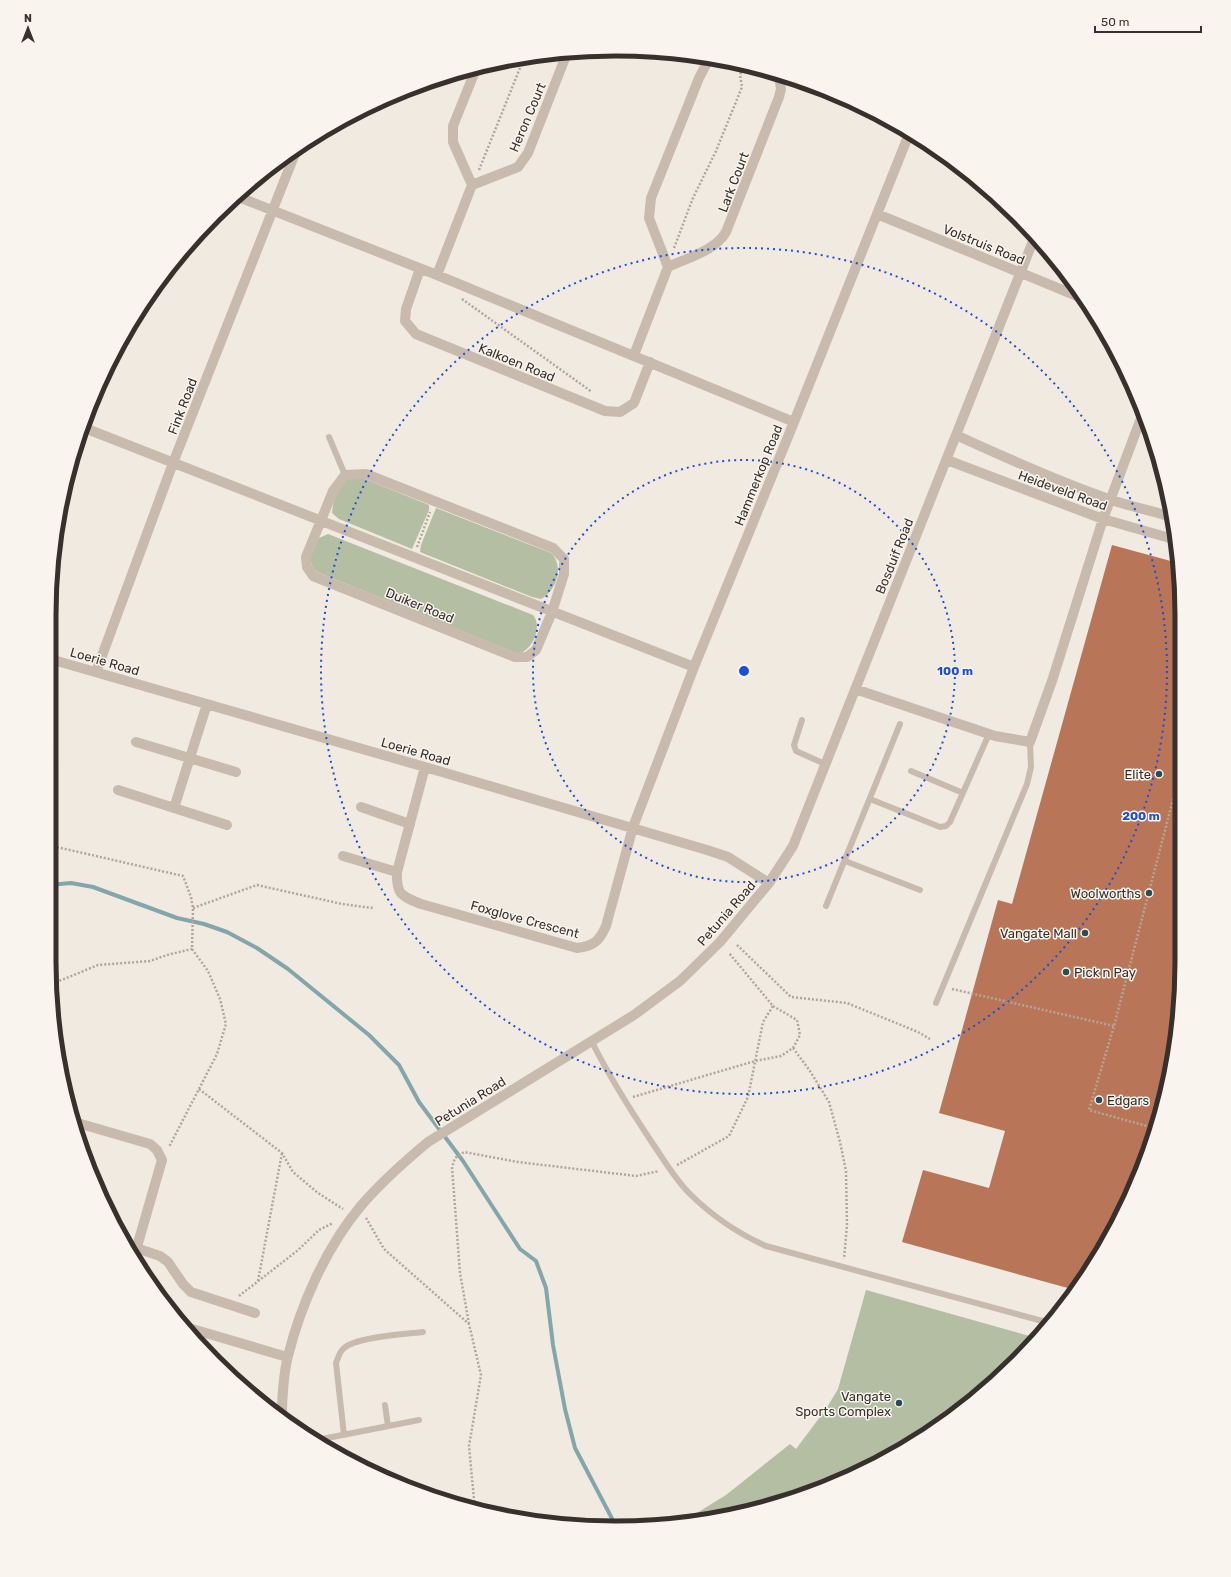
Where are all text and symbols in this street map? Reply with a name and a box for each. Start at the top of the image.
north arrow [8,8,48,48]
scale bar [1095,8,1201,34]
text: N [24,12,32,25]
text: 50 m [1101,15,1129,29]
street label: Heron Court [506,80,549,154]
street label: Lark Court [715,150,752,214]
street label: Volstruis Road [941,221,1027,268]
street label: Kalkoen Road [476,340,557,385]
street label: Fink Road [165,376,200,437]
street label: Hammerkop Road [731,423,786,528]
street label: Heideveld Road [1016,467,1109,514]
street label: Bosduif Road [872,516,916,596]
street label: Duiker Road [384,585,456,626]
street label: Loerie Road [69,644,141,679]
centre of rings [737,664,751,678]
text: 100 m [937,664,973,678]
street label: Loerie Road [380,734,452,769]
place label: Elite [1124,767,1151,782]
marker: Elite [1154,769,1164,779]
text: 200 m [1122,809,1160,823]
street label: Petunia Road [694,878,758,949]
place label: Woolworths [1070,886,1141,901]
marker: Woolworths [1144,888,1154,898]
street label: Foxglove Crescent [469,898,581,942]
place label: Vangate Mall [1000,926,1077,942]
marker: Vangate Mall [1080,928,1090,938]
place label: Pick n Pay [1074,965,1136,980]
marker: Pick n Pay [1061,967,1071,977]
street label: Petunia Road [432,1074,508,1129]
place label: Edgars [1107,1093,1149,1109]
marker: Edgars [1094,1095,1104,1105]
place label: Vangate Sports Complex [795,1389,891,1419]
marker: Vangate Sports Complex [894,1398,904,1408]

